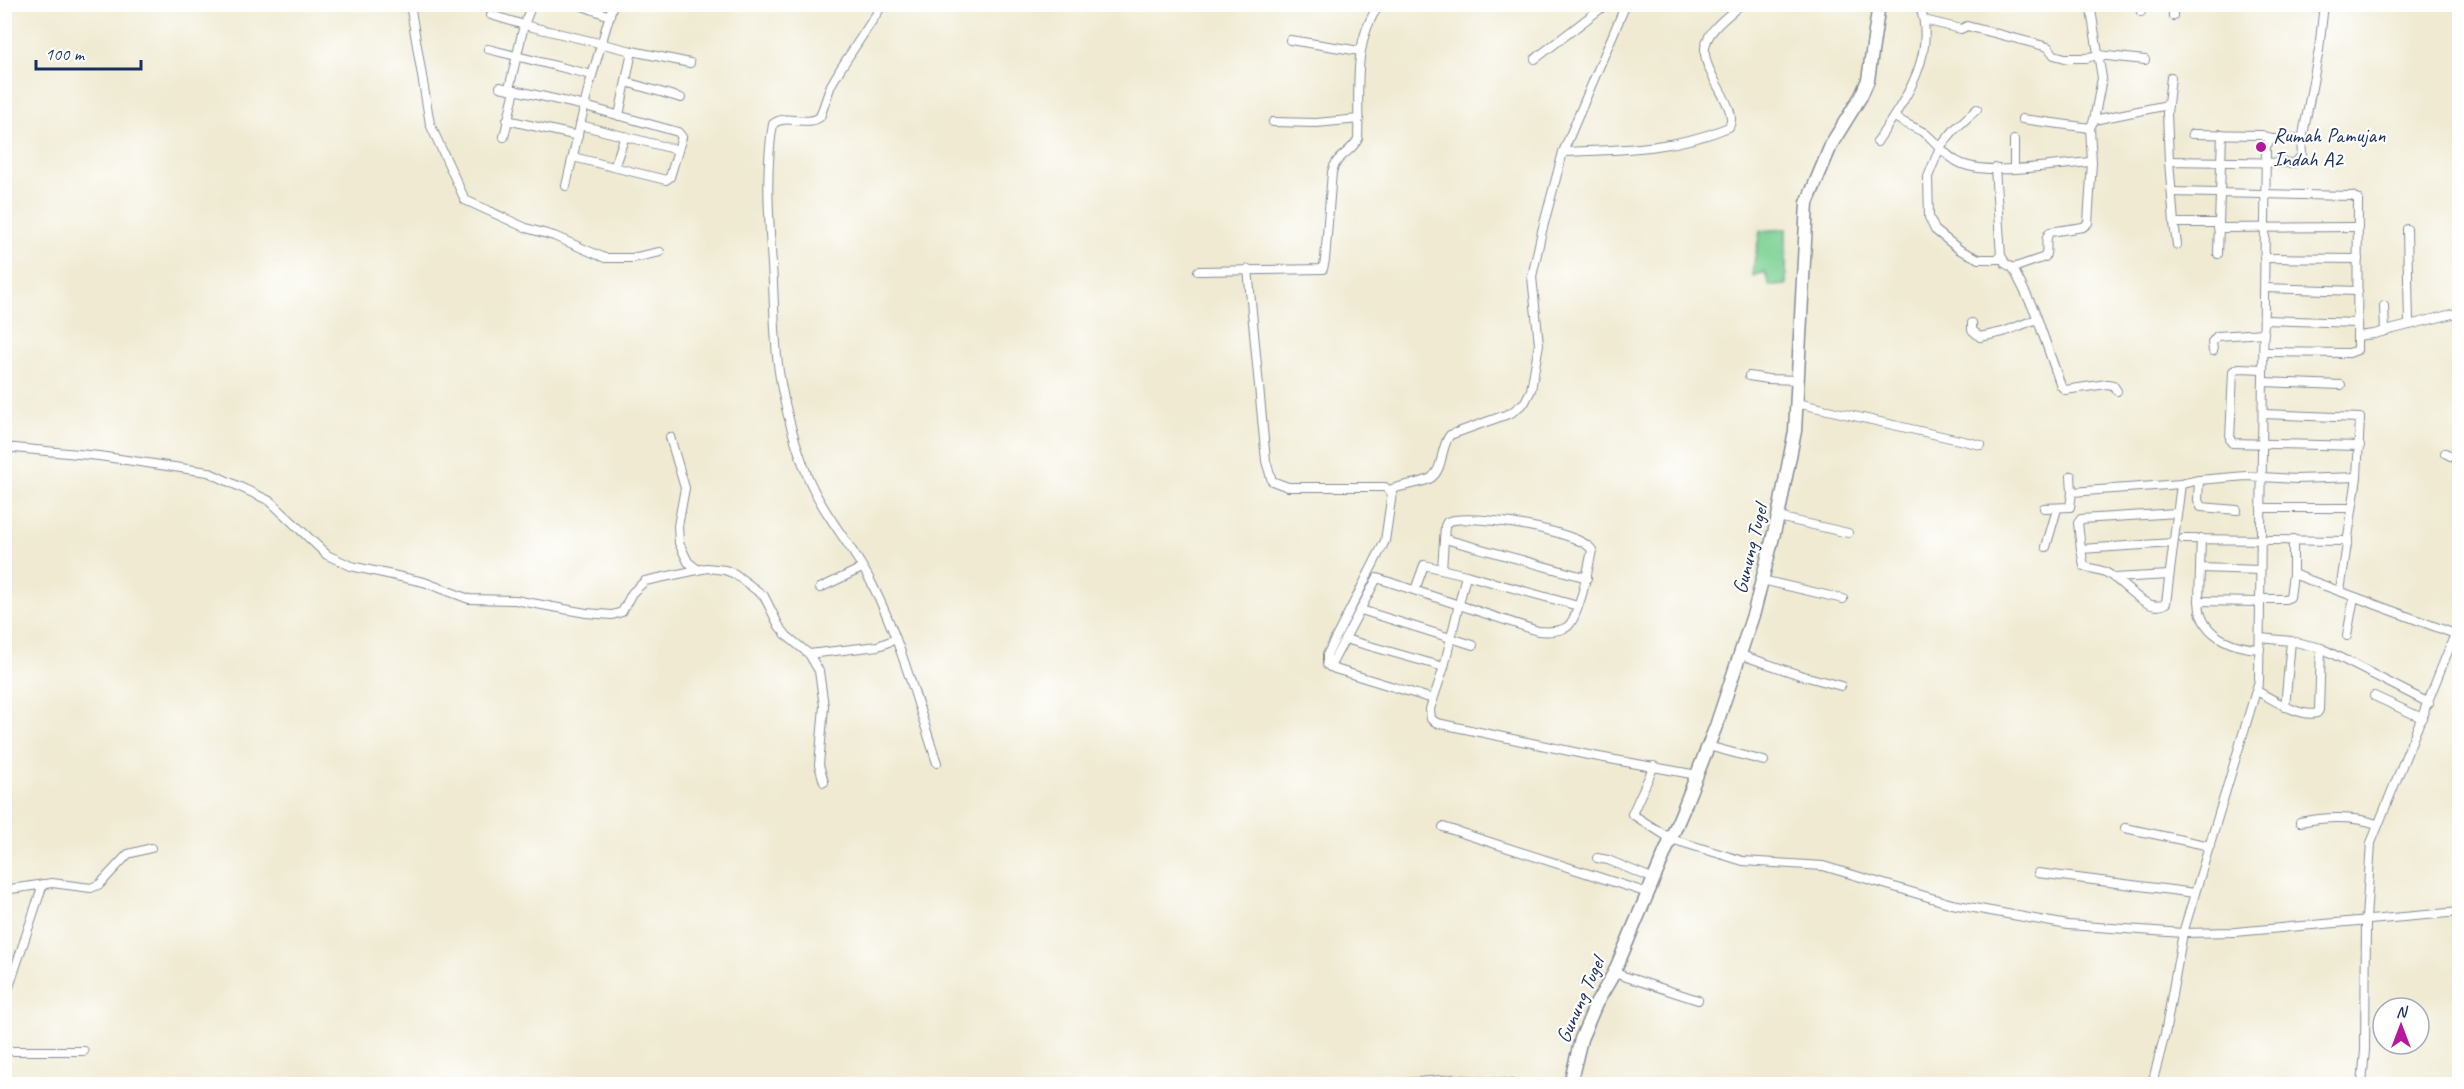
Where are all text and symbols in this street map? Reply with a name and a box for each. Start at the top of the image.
scale bar [36,33,141,71]
text: 100 m [45,43,86,65]
place label: Rumah Pamujan Indah A2 [2273,122,2386,172]
marker: Rumah Pamujan Indah A2 [2254,140,2268,154]
street label: Gunung Tugel [1726,498,1774,596]
street label: Gunung Tugel [1550,950,1612,1047]
north arrow [2371,996,2431,1056]
text: N [2396,1002,2409,1022]

